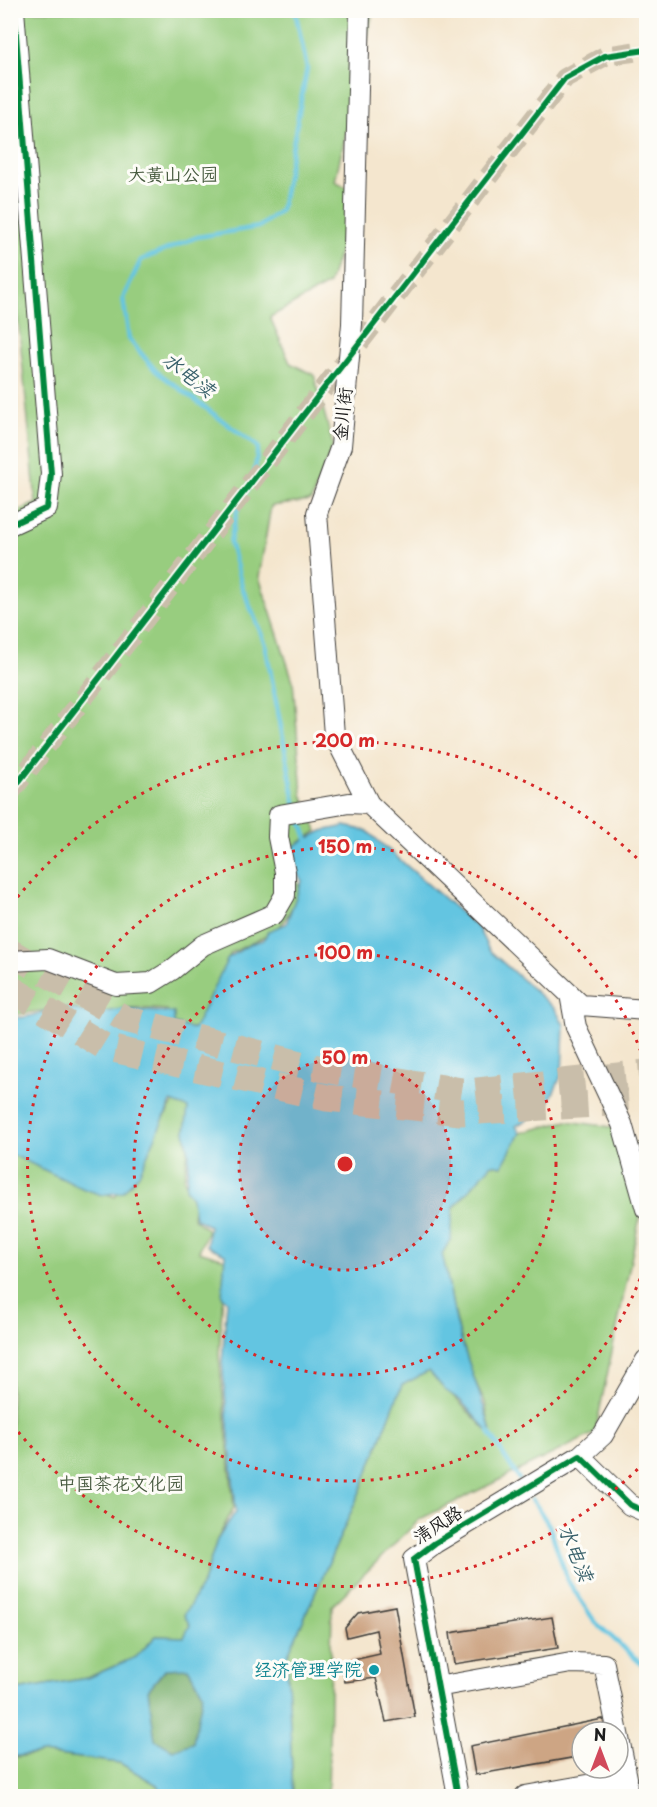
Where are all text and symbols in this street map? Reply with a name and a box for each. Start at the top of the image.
park label: 大黄山公园 [128,160,218,187]
water label: 水电渎 [157,344,223,405]
street label: 金川街 [325,386,358,442]
text: 200 m [315,726,375,753]
text: 150 m [318,832,372,859]
text: 100 m [317,938,373,965]
text: 50 m [322,1043,368,1070]
centre of rings [335,1154,355,1174]
park label: 中国茶花文化园 [58,1469,184,1496]
street label: 清风路 [407,1498,467,1550]
water label: 水电渎 [552,1519,602,1587]
place label: 经济管理学院 [254,1655,362,1682]
marker: 经济管理学院 [367,1663,381,1677]
north arrow [570,1720,630,1780]
text: N [594,1722,606,1746]

